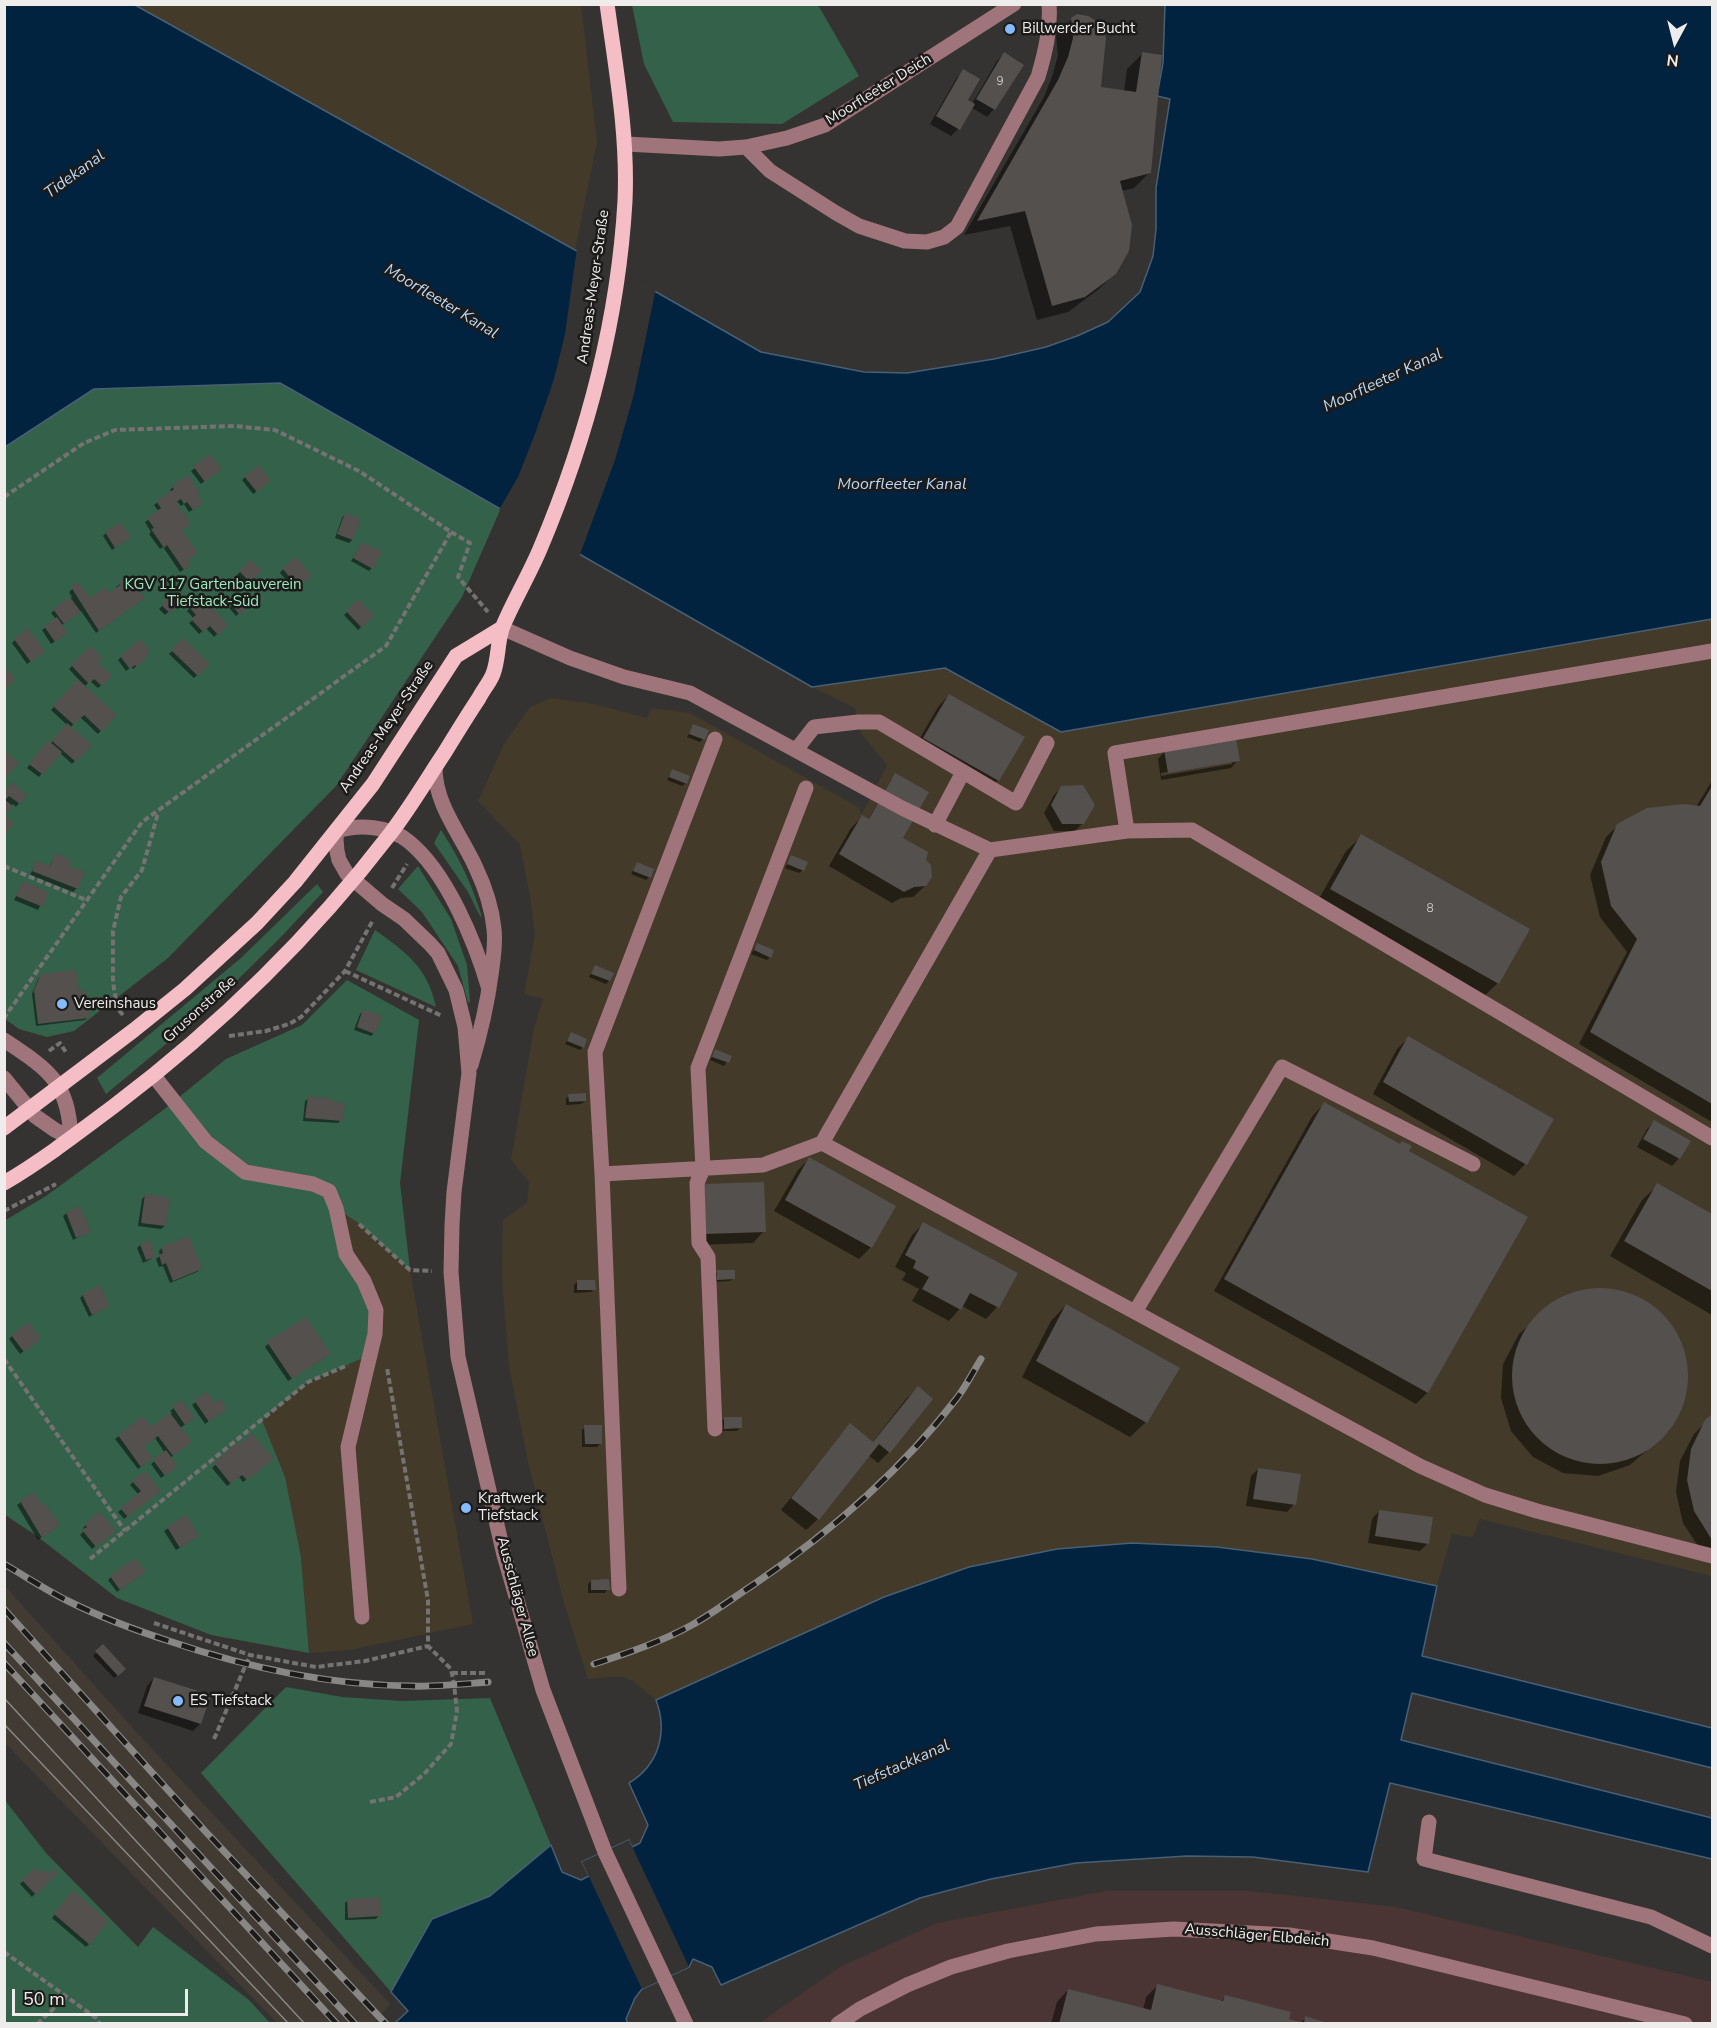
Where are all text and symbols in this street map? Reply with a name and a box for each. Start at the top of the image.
north arrow [1645,12,1705,72]
place label: Billwerder Bucht [1022,20,1135,38]
marker: Billwerder Bucht [1003,22,1017,36]
text: N [1666,48,1680,72]
street label: Moorfleeter Deich [823,50,935,130]
house number: 9 [996,75,1004,89]
water label: Tidekanal [41,147,109,203]
street label: Andreas-Meyer-Straße [574,209,614,365]
water label: Moorfleeter Kanal [381,260,501,344]
water label: Moorfleeter Kanal [1320,345,1446,417]
water label: Moorfleeter Kanal [837,475,967,495]
park label: KGV 117 Gartenbauverein Tiefstack-Süd [125,576,301,611]
street label: Andreas-Meyer-Straße [336,658,438,796]
house number: 8 [1426,902,1434,916]
street label: Grusonstraße [160,973,240,1047]
place label: Vereinshaus [74,995,156,1013]
marker: Vereinshaus [55,997,69,1011]
place label: Kraftwerk Tiefstack [478,1490,544,1525]
marker: Kraftwerk Tiefstack [459,1501,473,1515]
street label: Ausschläger Allee [492,1535,542,1659]
place label: ES Tiefstack [190,1692,272,1710]
marker: ES Tiefstack [171,1694,185,1708]
water label: Tiefstackkanal [851,1736,953,1796]
street label: Ausschläger Elbdeich [1184,1921,1330,1951]
scale bar [15,1977,190,2015]
text: 50 m [23,1987,65,2011]

